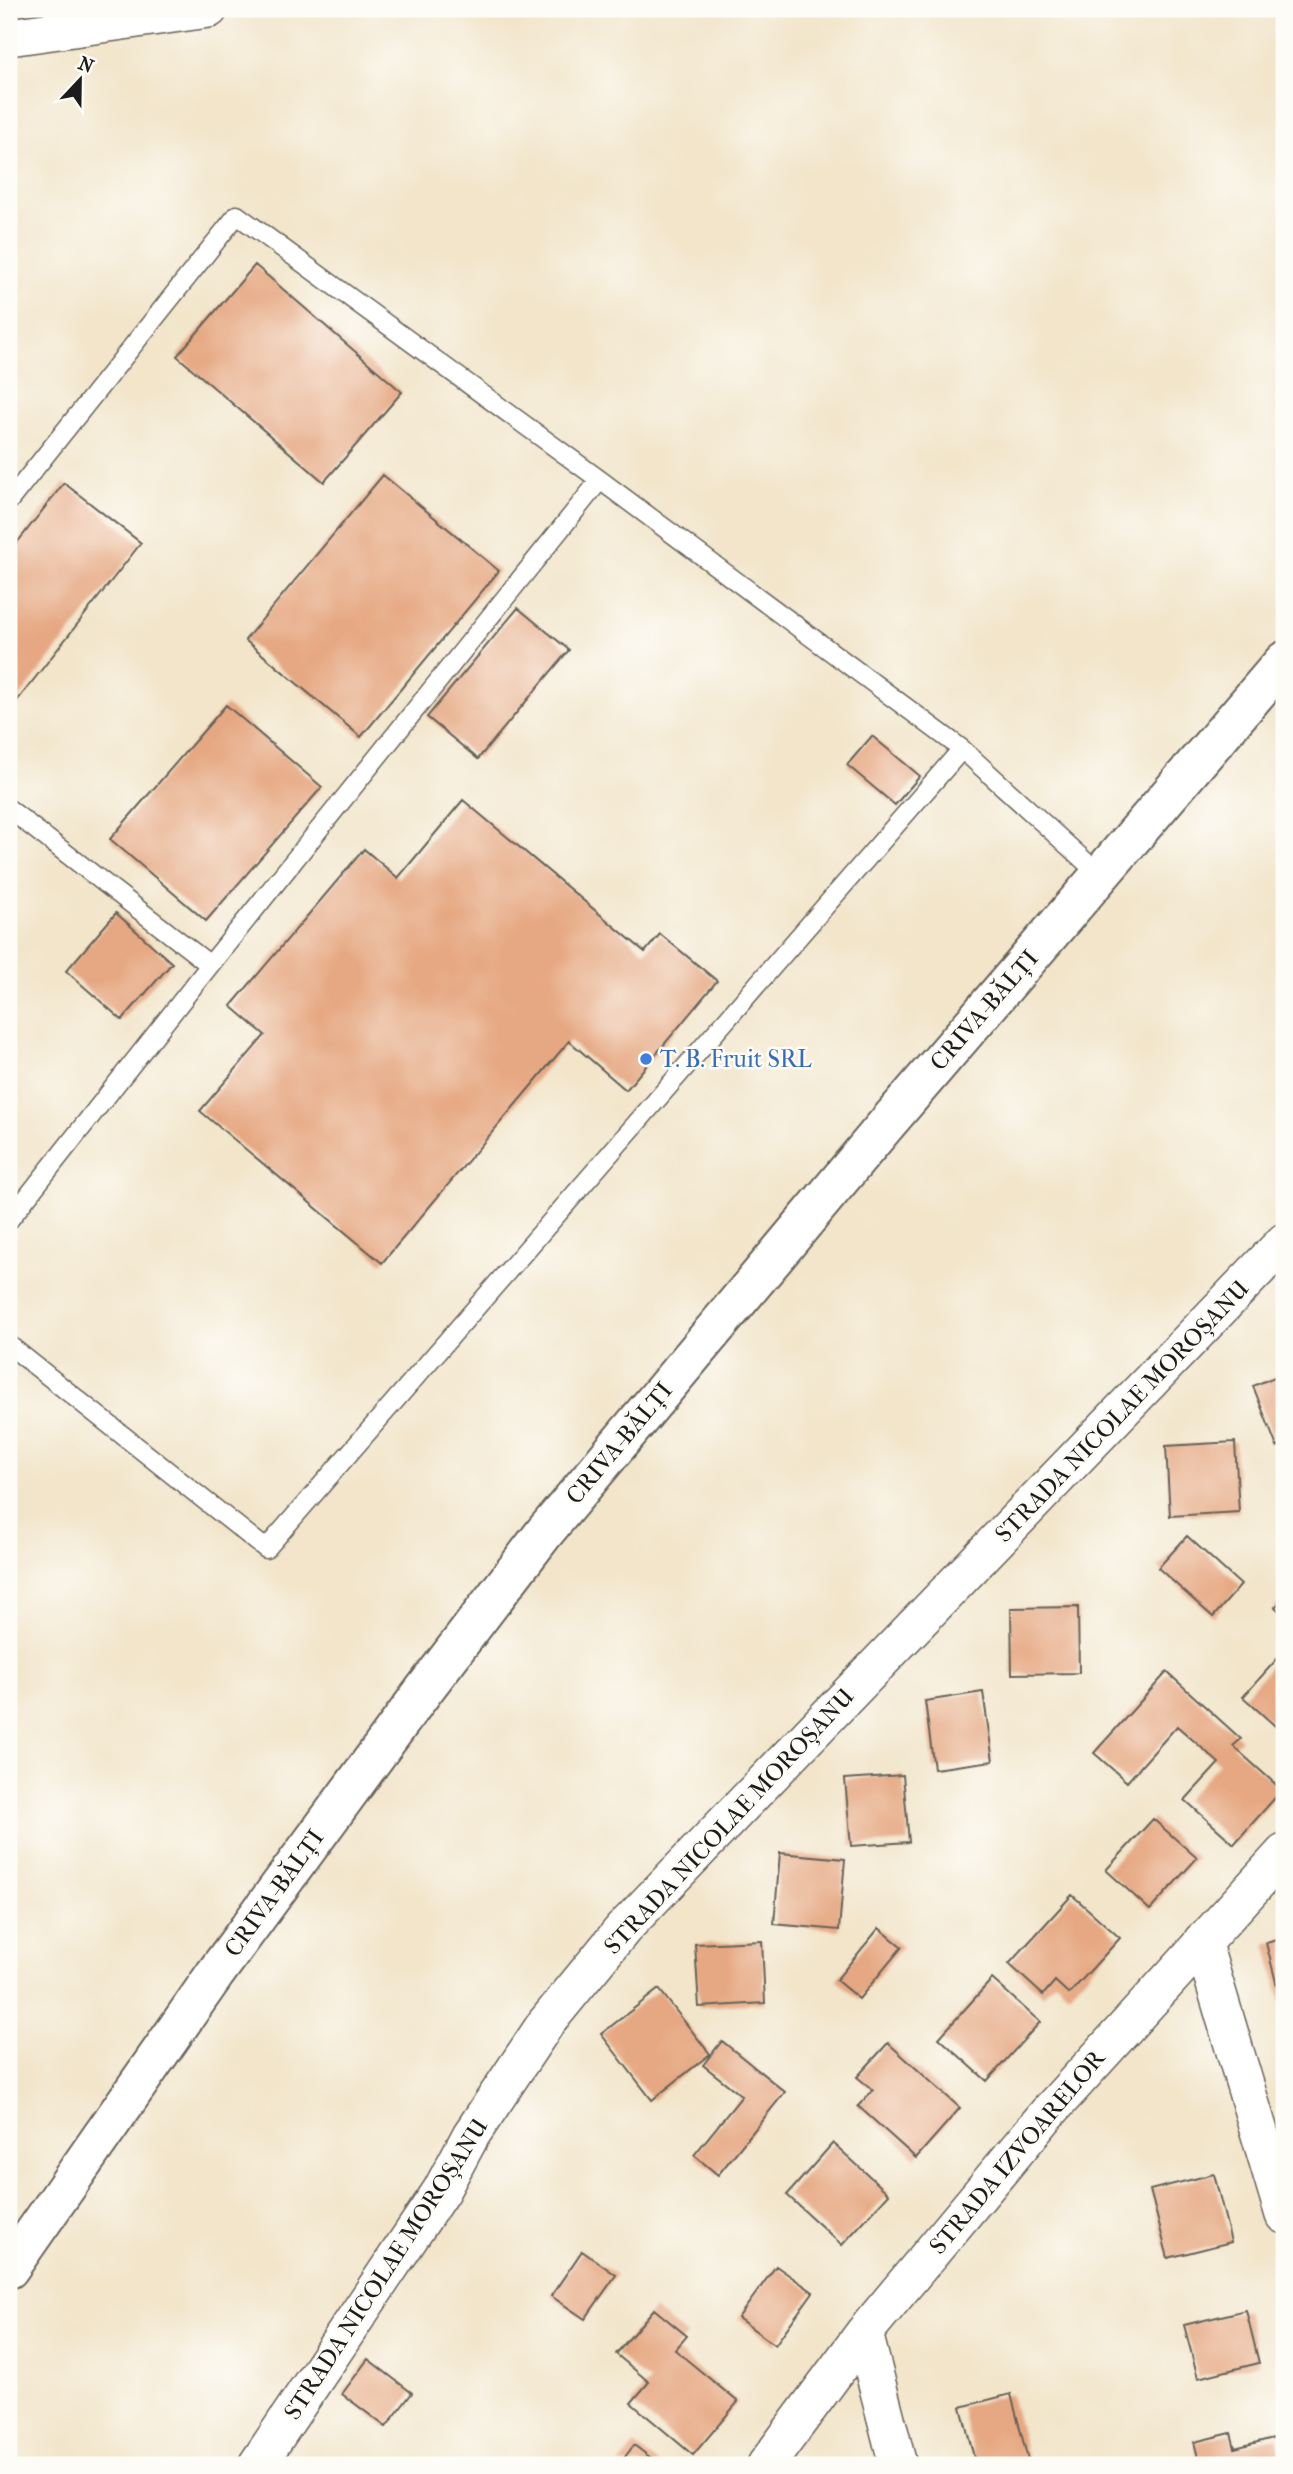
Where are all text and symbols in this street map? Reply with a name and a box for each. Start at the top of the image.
north arrow [46,46,116,116]
text: N [75,52,97,78]
street label: CRIVA-BĂLȚI [923,944,1044,1076]
place label: T. B. Fruit SRL [660,1045,812,1073]
marker: T. B. Fruit SRL [638,1051,654,1067]
street label: STRADA NICOLAE MOROȘANU [989,1274,1256,1549]
street label: CRIVA-BĂLȚI [559,1376,678,1510]
street label: STRADA NICOLAE MOROȘANU [598,1682,861,1960]
street label: CRIVA-BĂLȚI [218,1823,329,1962]
street label: STRADA IZVOARELOR [924,2043,1112,2260]
street label: STRADA NICOLAE MOROȘANU [278,2113,495,2425]

